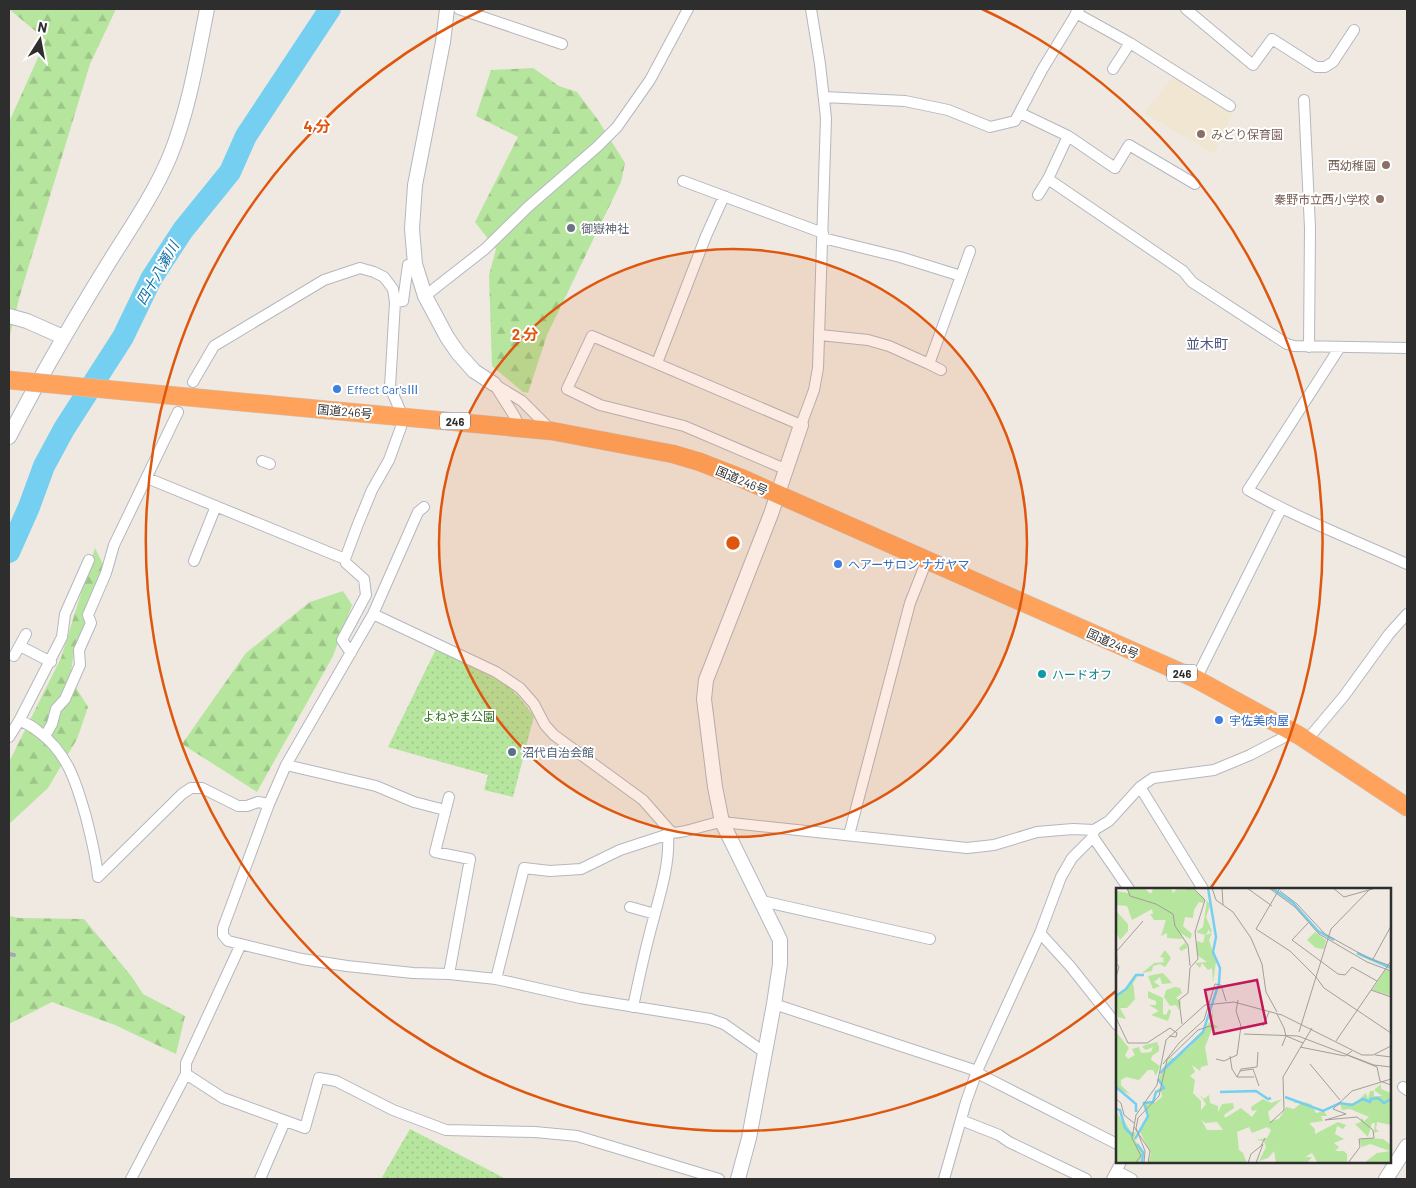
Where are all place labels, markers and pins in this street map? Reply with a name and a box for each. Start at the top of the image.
place label: みどり保育園 [1211,127,1283,141]
marker: みどり保育園 [1195,128,1207,140]
place label: 西幼稚園 [1328,158,1376,172]
marker: 西幼稚園 [1380,159,1392,171]
place label: 秦野市立西小学校 [1274,192,1370,206]
marker: 秦野市立西小学校 [1374,193,1386,205]
place label: 御嶽神社 [581,221,629,235]
marker: 御嶽神社 [565,222,577,234]
place label: Effect Car'sⅢ [347,382,419,396]
marker: Effect Car'sⅢ [331,383,343,395]
centre of rings [724,534,742,552]
place label: ヘアーサロン ナガヤマ [848,557,969,571]
marker: ヘアーサロン ナガヤマ [832,558,844,570]
place label: ハードオフ [1052,667,1112,681]
marker: ハードオフ [1036,668,1048,680]
place label: 宇佐美肉屋 [1229,713,1289,727]
marker: 宇佐美肉屋 [1213,714,1225,726]
place label: 沼代自治会館 [522,745,594,759]
marker: 沼代自治会館 [506,746,518,758]

